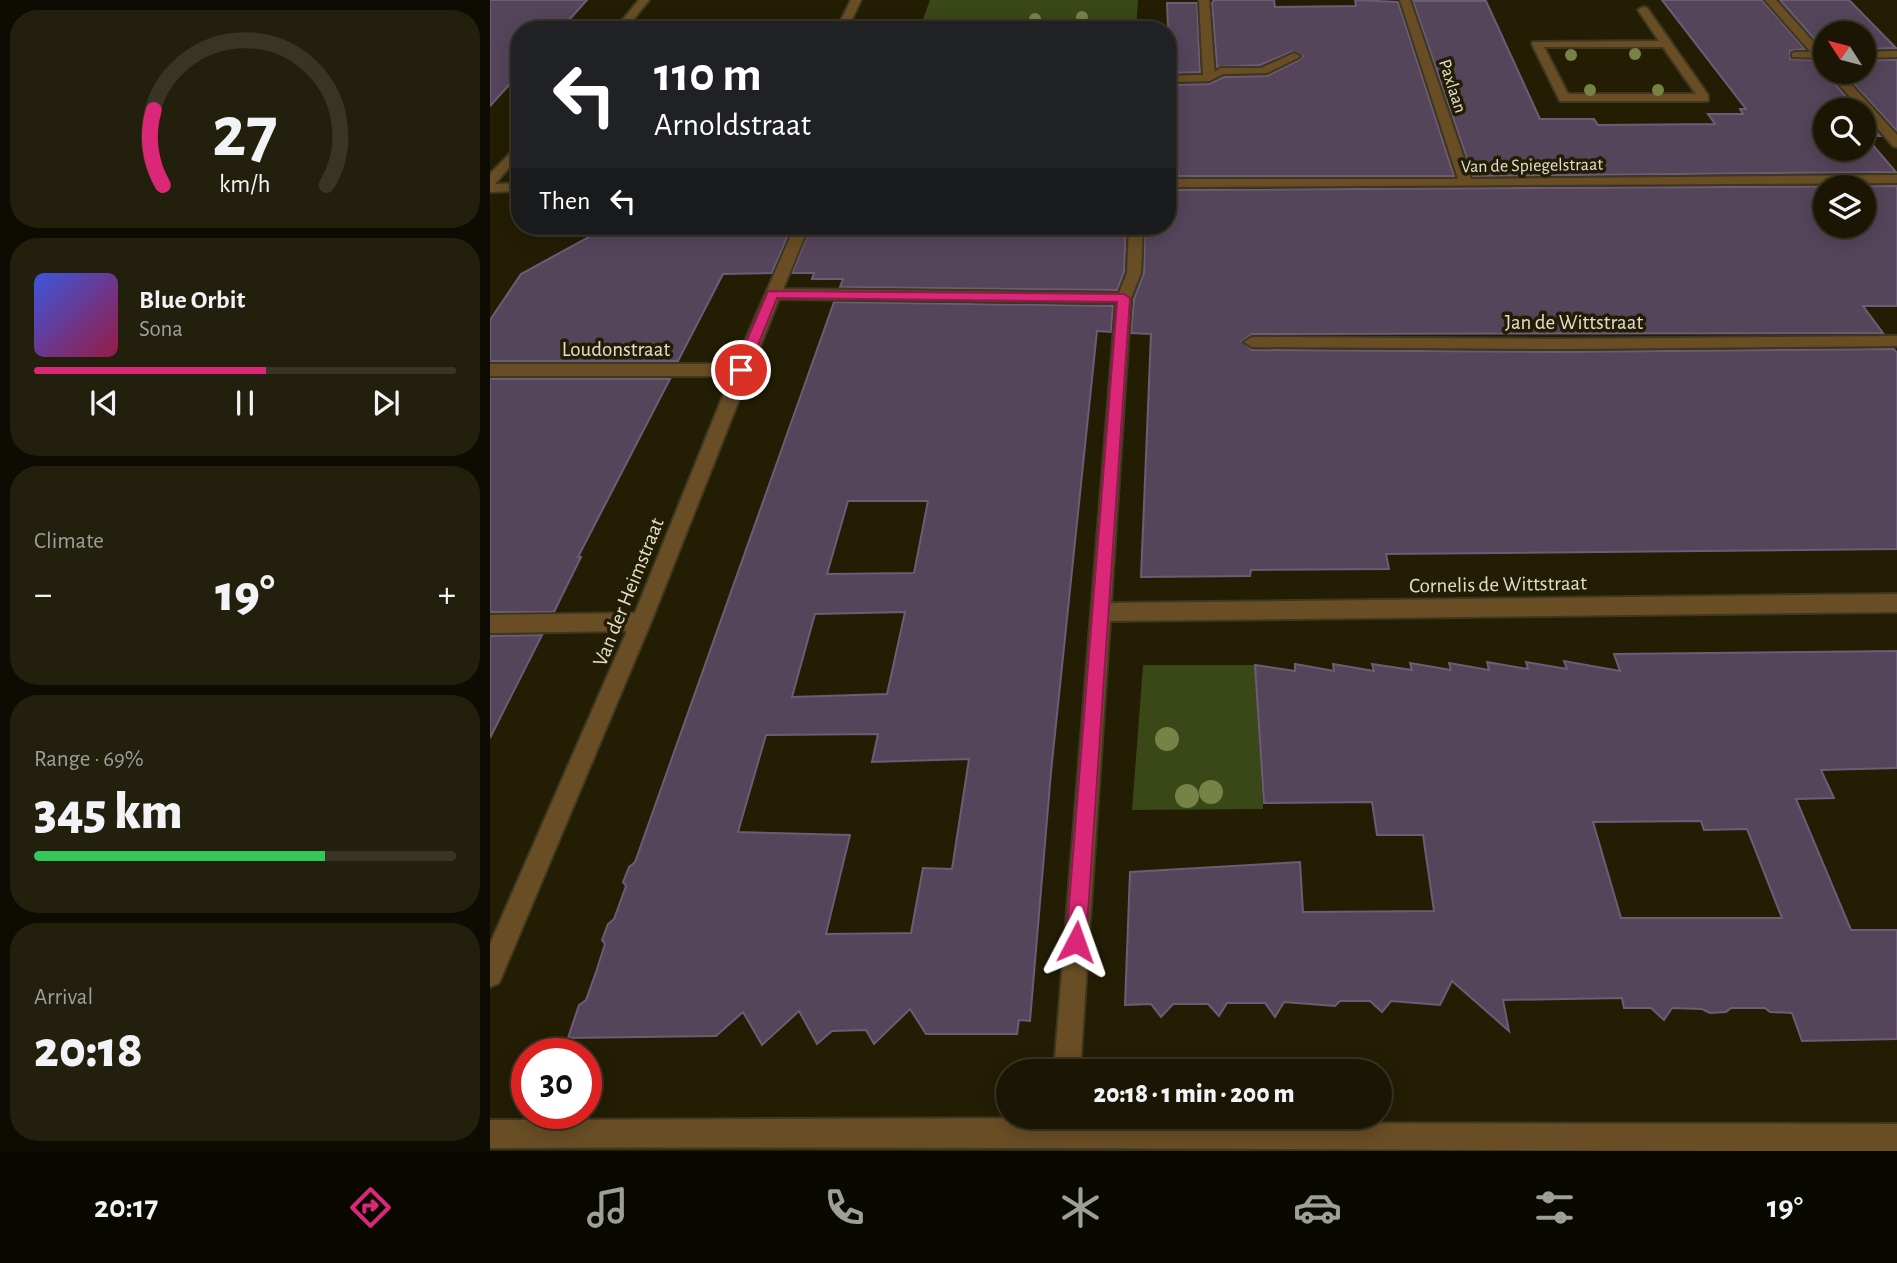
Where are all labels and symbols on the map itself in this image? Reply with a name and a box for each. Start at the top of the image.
north arrow [1813,21,1876,84]
street label: Paxlaan [1435,57,1469,115]
street label: Van de Spiegelstraat [1461,156,1604,176]
street label: Jan de Wittstraat [1505,312,1643,333]
street label: Loudonstraat [562,339,670,360]
pin [711,340,771,400]
street label: Van der Heimstraat [589,515,668,669]
street label: Cornelis de Wittstraat [1409,572,1587,597]
position arrow [1039,905,1113,979]
speed limit sign: 30 [511,1038,602,1129]

